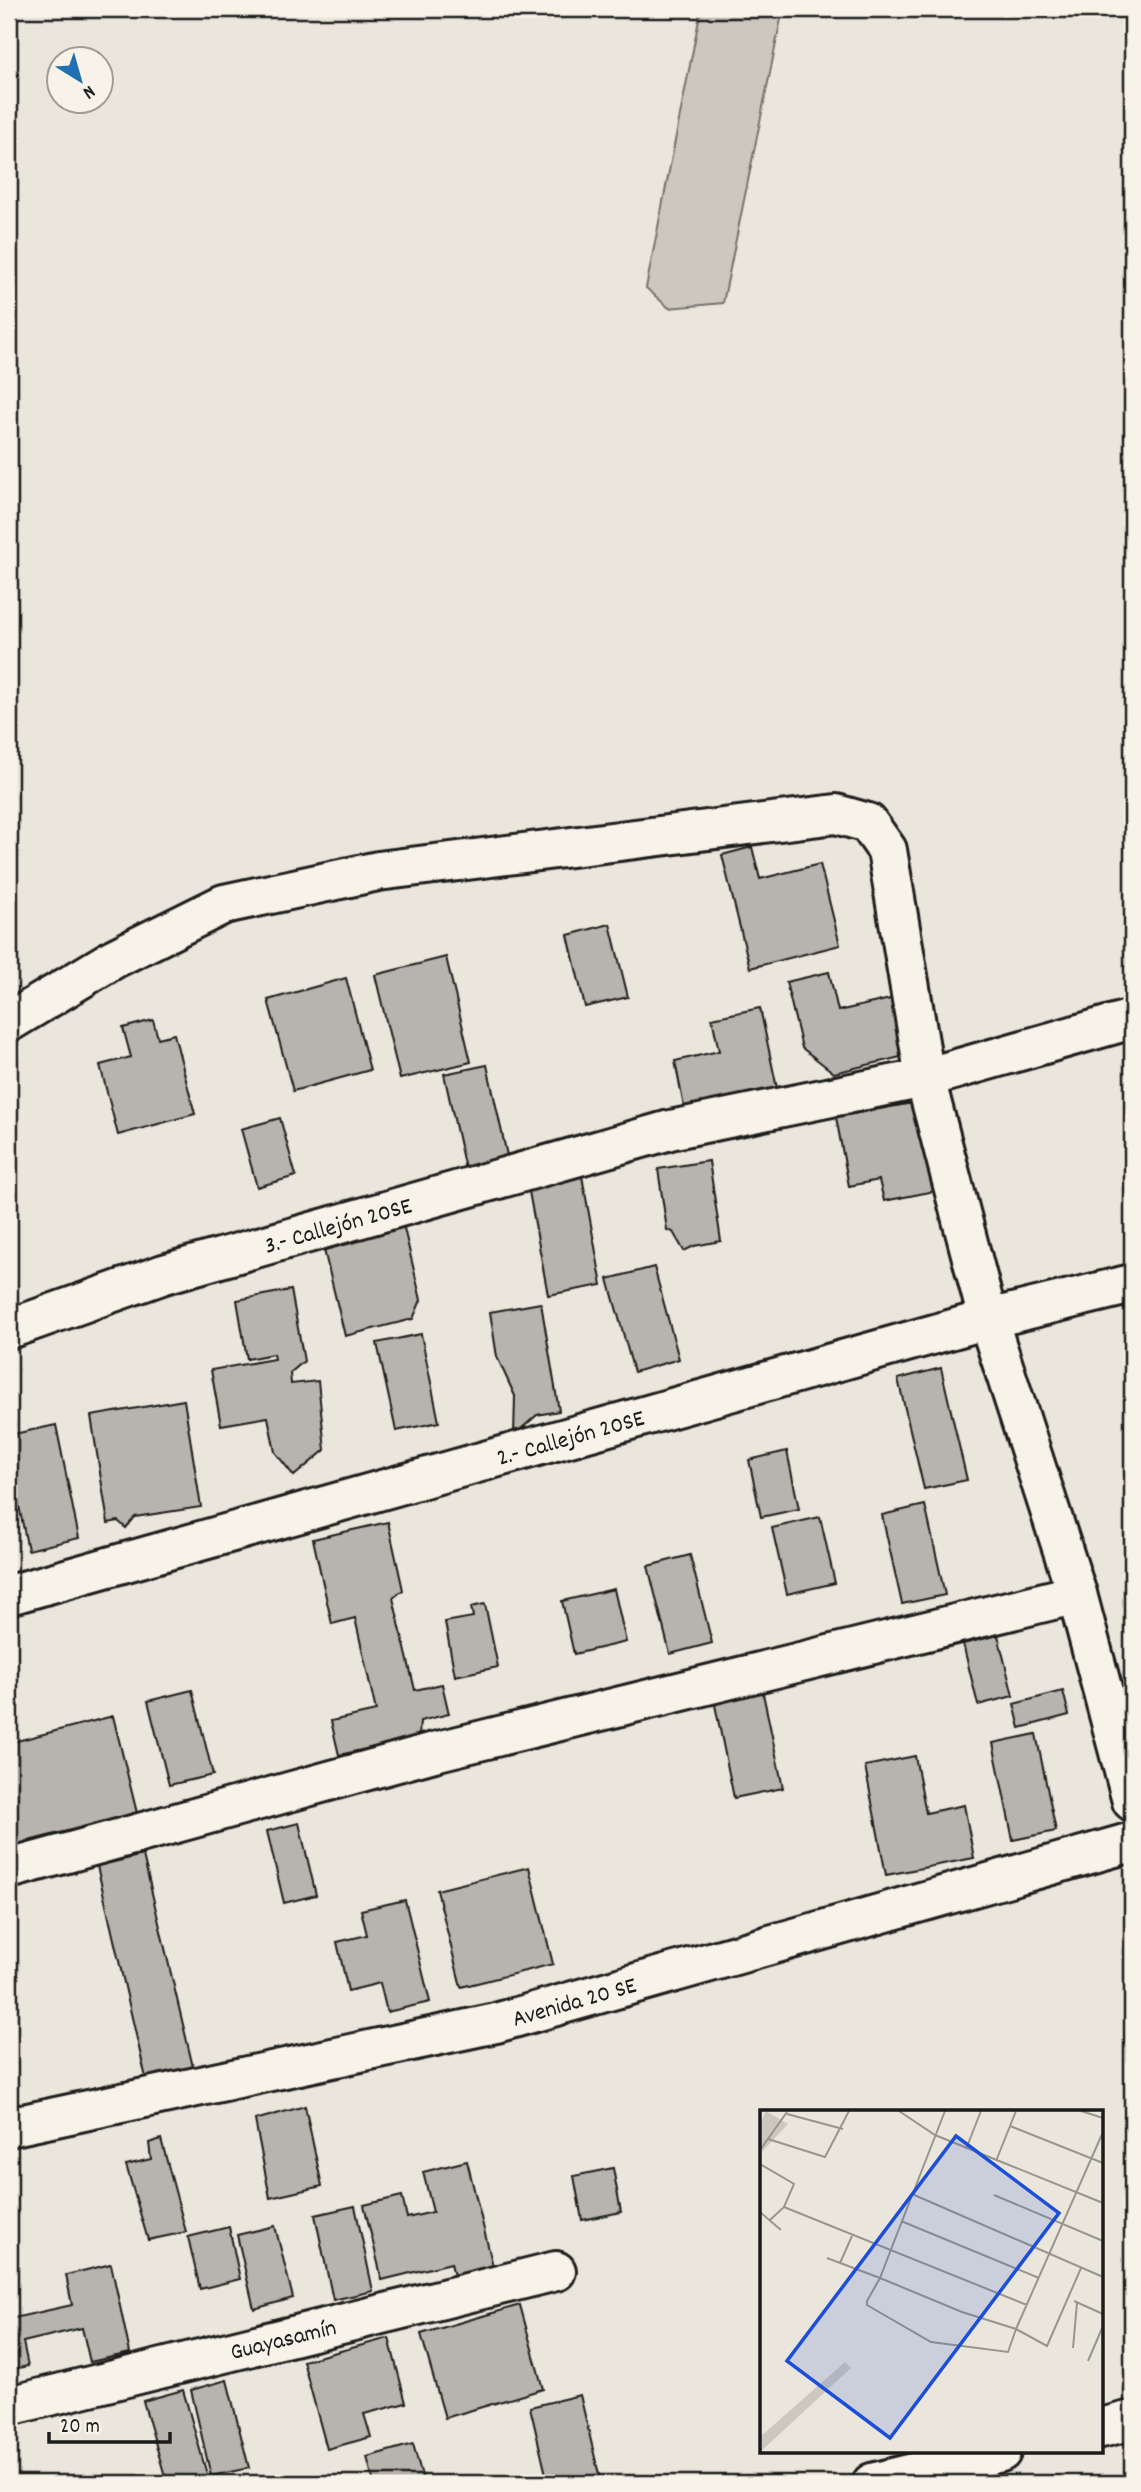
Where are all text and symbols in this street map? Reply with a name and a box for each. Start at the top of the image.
north arrow [46,46,116,116]
text: N [76,77,100,104]
street label: 3.- Callejón 20SE [261,1190,416,1265]
street label: 2.- Callejón 20SE [493,1403,649,1477]
street label: Avenida 20 SE [509,1970,641,2038]
inset map [760,2110,1102,2454]
street label: Guayasamín [227,2312,340,2371]
scale bar [49,2401,170,2445]
text: 20 m [60,2413,100,2443]

